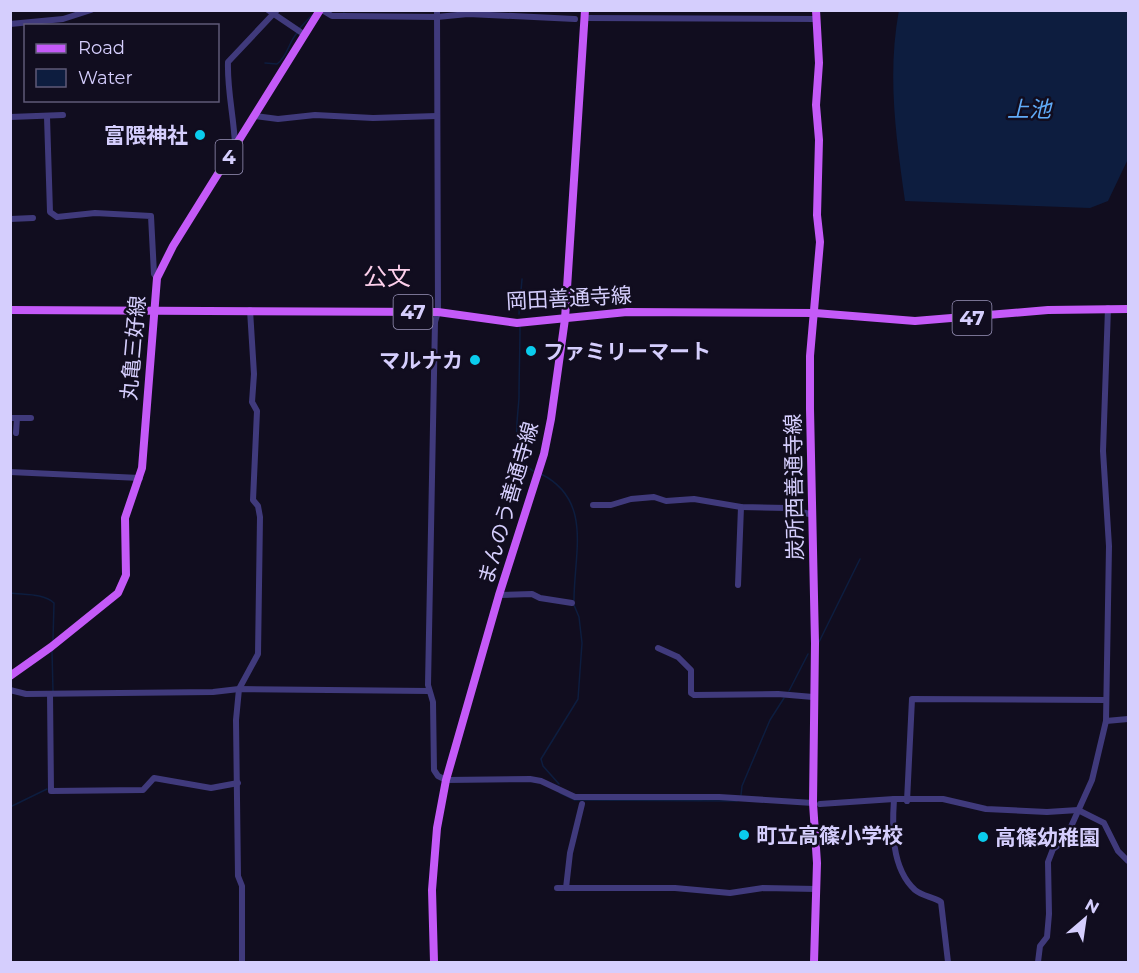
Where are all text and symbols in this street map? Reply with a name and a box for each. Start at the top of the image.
legend [24,24,219,102]
text: Road [78,37,125,59]
text: Water [78,67,133,89]
water label: 上池 [1007,96,1053,123]
place label: 富隈神社 [104,123,188,148]
marker: 富隈神社 [193,128,207,142]
road number: 4 [216,140,242,174]
district label: 公文 [363,262,411,291]
street label: 岡田善通寺線 [505,282,633,314]
street label: 丸亀三好線 [116,295,150,401]
road number: 47 [394,295,432,329]
road number: 47 [952,301,992,335]
place label: ファミリーマート [543,339,711,364]
marker: ファミリーマート [524,344,538,358]
place label: マルナカ [379,348,463,373]
marker: マルナカ [468,353,482,367]
street label: 炭所西善通寺線 [780,413,808,561]
street label: まんのう善通寺線 [473,419,543,587]
place label: 町立高篠小学校 [756,823,903,848]
place label: 高篠幼稚園 [995,825,1100,850]
marker: 町立高篠小学校 [737,828,751,842]
marker: 高篠幼稚園 [976,830,990,844]
north arrow [1055,889,1115,949]
text: N [1082,895,1102,918]

